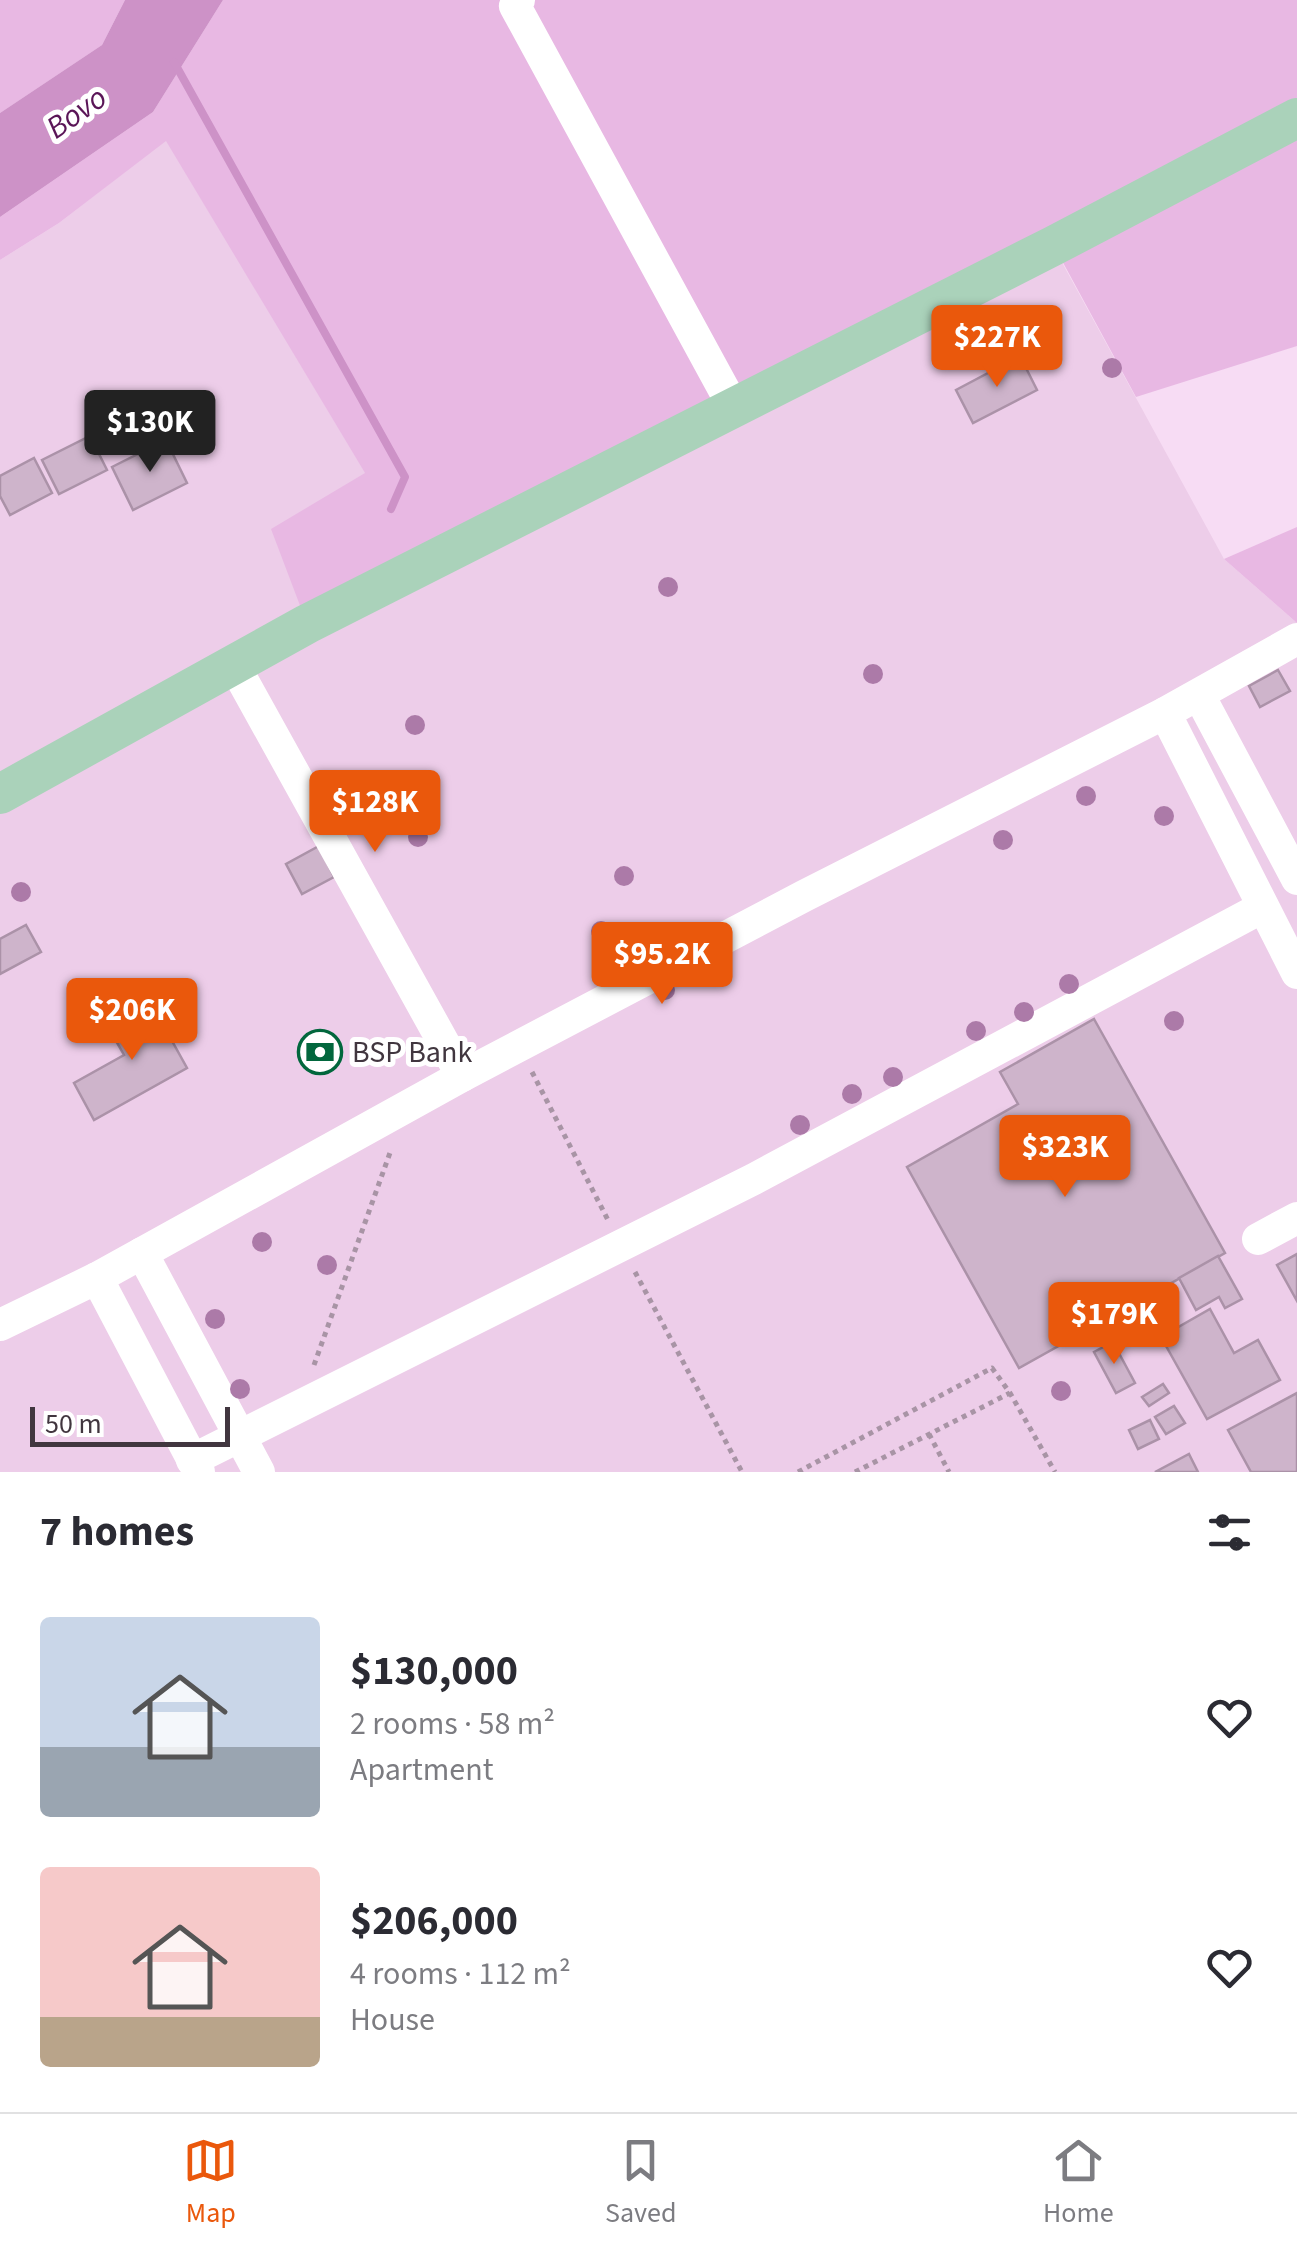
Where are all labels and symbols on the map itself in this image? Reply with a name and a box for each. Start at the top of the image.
water label: Bovo [37,75,116,150]
pin: $227K [927,305,1067,390]
pin: $130K [80,390,220,475]
pin: $128K [305,770,445,855]
pin: $95.2K [581,922,743,1007]
pin: $206K [62,978,202,1063]
bank icon: BSP Bank [297,1029,343,1075]
place label: BSP Bank [352,1031,472,1074]
pin: $323K [995,1115,1135,1200]
pin: $179K [1044,1282,1184,1367]
scale bar [30,1402,230,1446]

